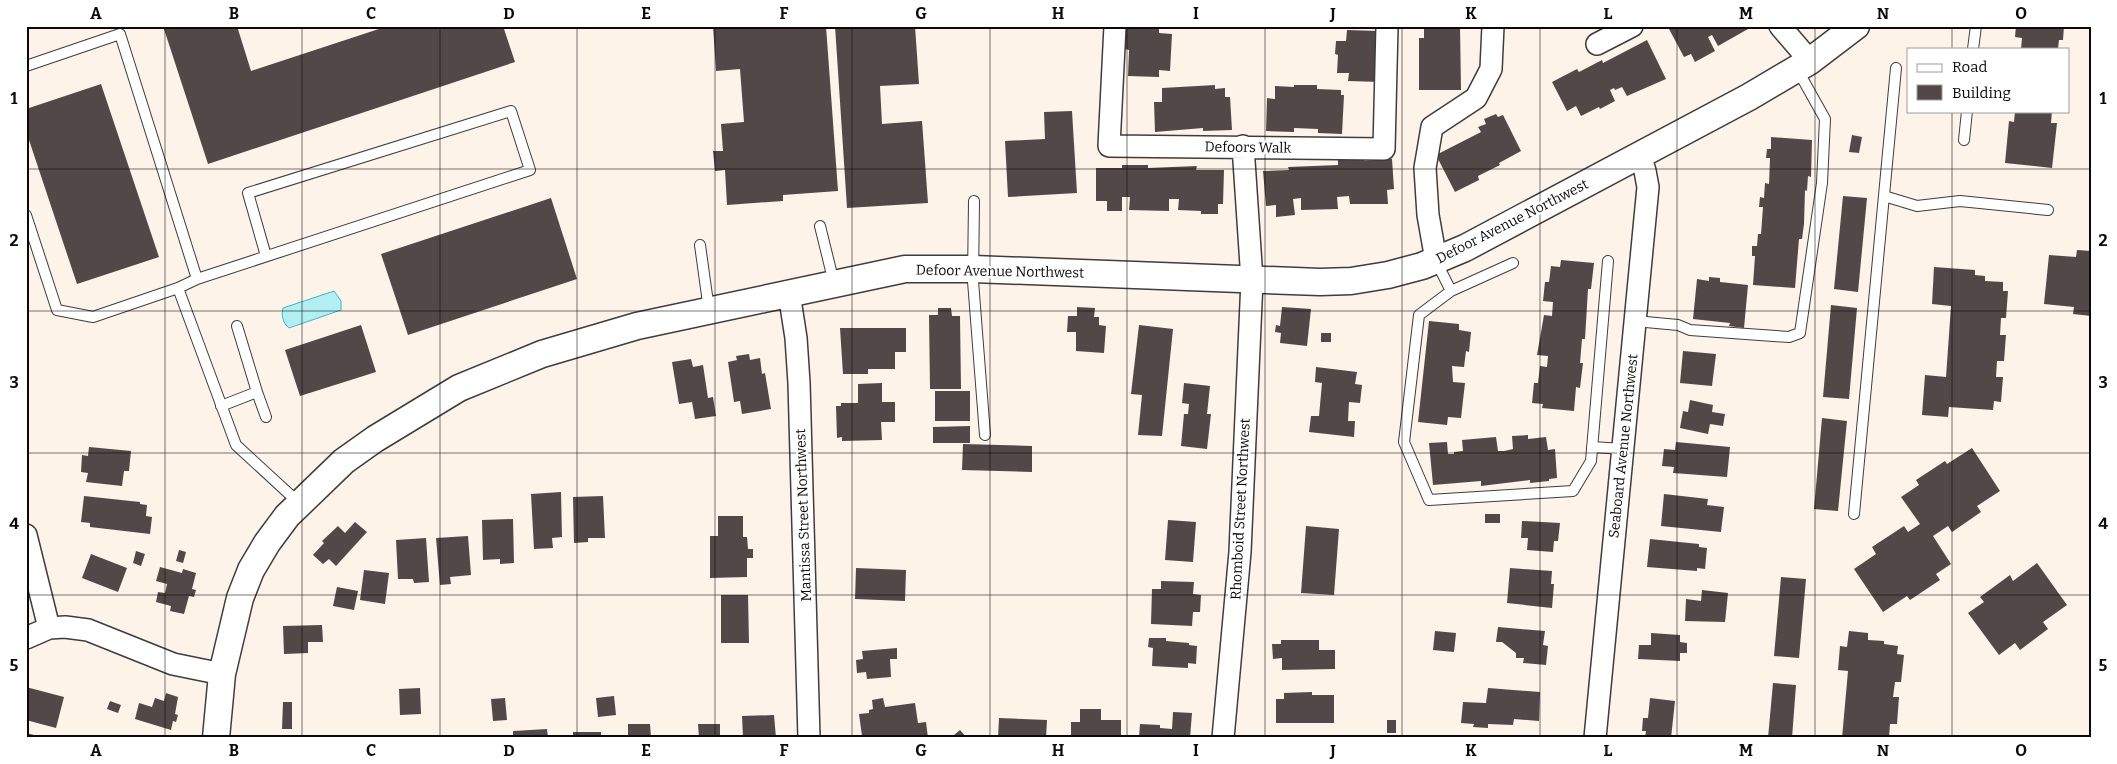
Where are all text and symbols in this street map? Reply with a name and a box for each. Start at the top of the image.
text: A [90,4,102,23]
text: B [229,4,239,23]
text: C [366,4,376,23]
text: D [503,4,515,23]
text: E [641,4,651,23]
text: F [780,4,789,23]
text: G [915,4,927,23]
text: H [1052,4,1065,23]
text: I [1193,4,1199,23]
text: J [1329,4,1336,23]
text: K [1465,4,1477,23]
text: L [1604,4,1613,23]
text: M [1739,4,1753,23]
text: N [1877,4,1889,23]
text: O [2015,4,2027,23]
legend [1907,48,2070,112]
text: Road [1952,58,1987,76]
text: Building [1952,84,2011,102]
text: 1 [11,89,18,108]
text: 1 [2100,89,2107,108]
street label: Defoors Walk [1204,138,1292,157]
street label: Defoor Avenue Northwest [1433,176,1591,267]
text: 2 [9,231,19,250]
text: 2 [2098,231,2108,250]
street label: Defoor Avenue Northwest [916,262,1084,281]
street label: Seaboard Avenue Northwest [1605,353,1642,539]
text: 3 [9,373,19,392]
text: 3 [2098,373,2108,392]
street label: Rhomboid Street Northwest [1227,418,1254,600]
street label: Mantissa Street Northwest [792,428,815,602]
text: 4 [9,514,19,533]
text: 4 [2098,514,2108,533]
text: 5 [10,656,19,675]
text: 5 [2099,656,2108,675]
text: A [90,741,102,760]
text: B [229,741,239,760]
text: C [366,741,376,760]
text: D [503,741,515,760]
text: E [641,741,651,760]
text: F [780,741,789,760]
text: G [915,741,927,760]
text: H [1052,741,1065,760]
text: I [1193,741,1199,760]
text: J [1329,741,1336,760]
text: K [1465,741,1477,760]
text: L [1604,741,1613,760]
text: M [1739,741,1753,760]
text: N [1877,741,1889,760]
text: O [2015,741,2027,760]

